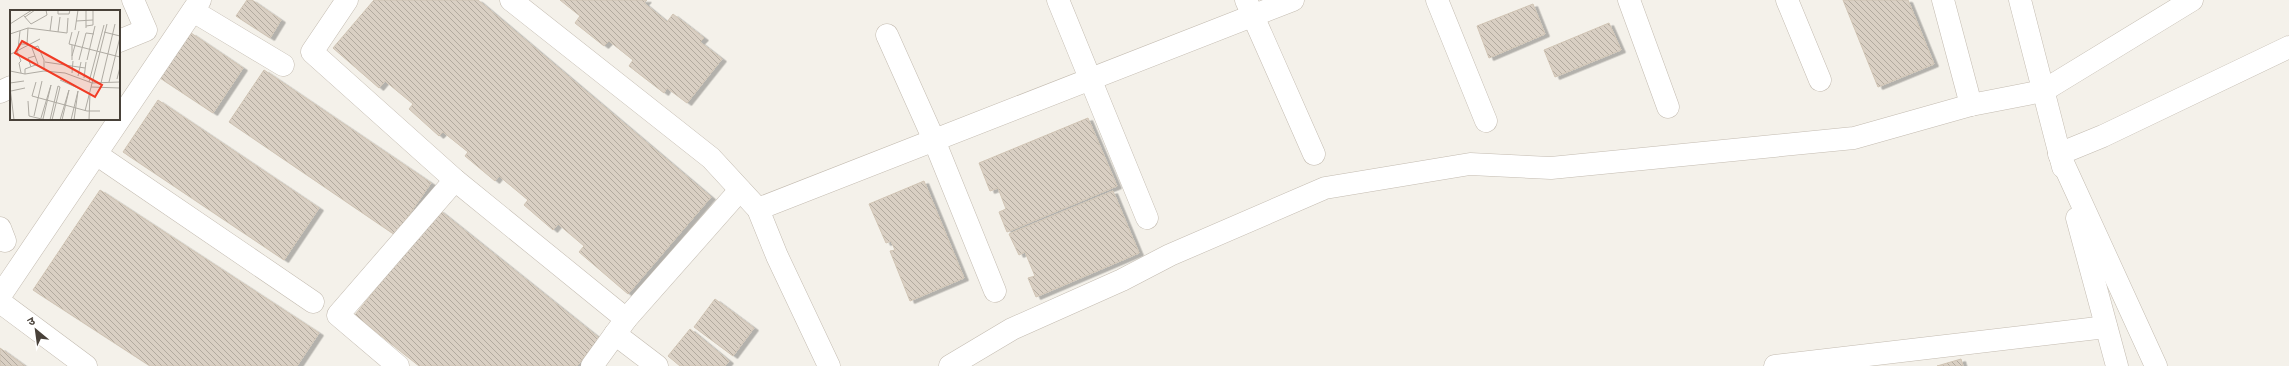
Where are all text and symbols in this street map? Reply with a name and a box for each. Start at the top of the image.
inset map [10,10,120,120]
north arrow [16,310,56,350]
text: उ [25,313,37,328]

